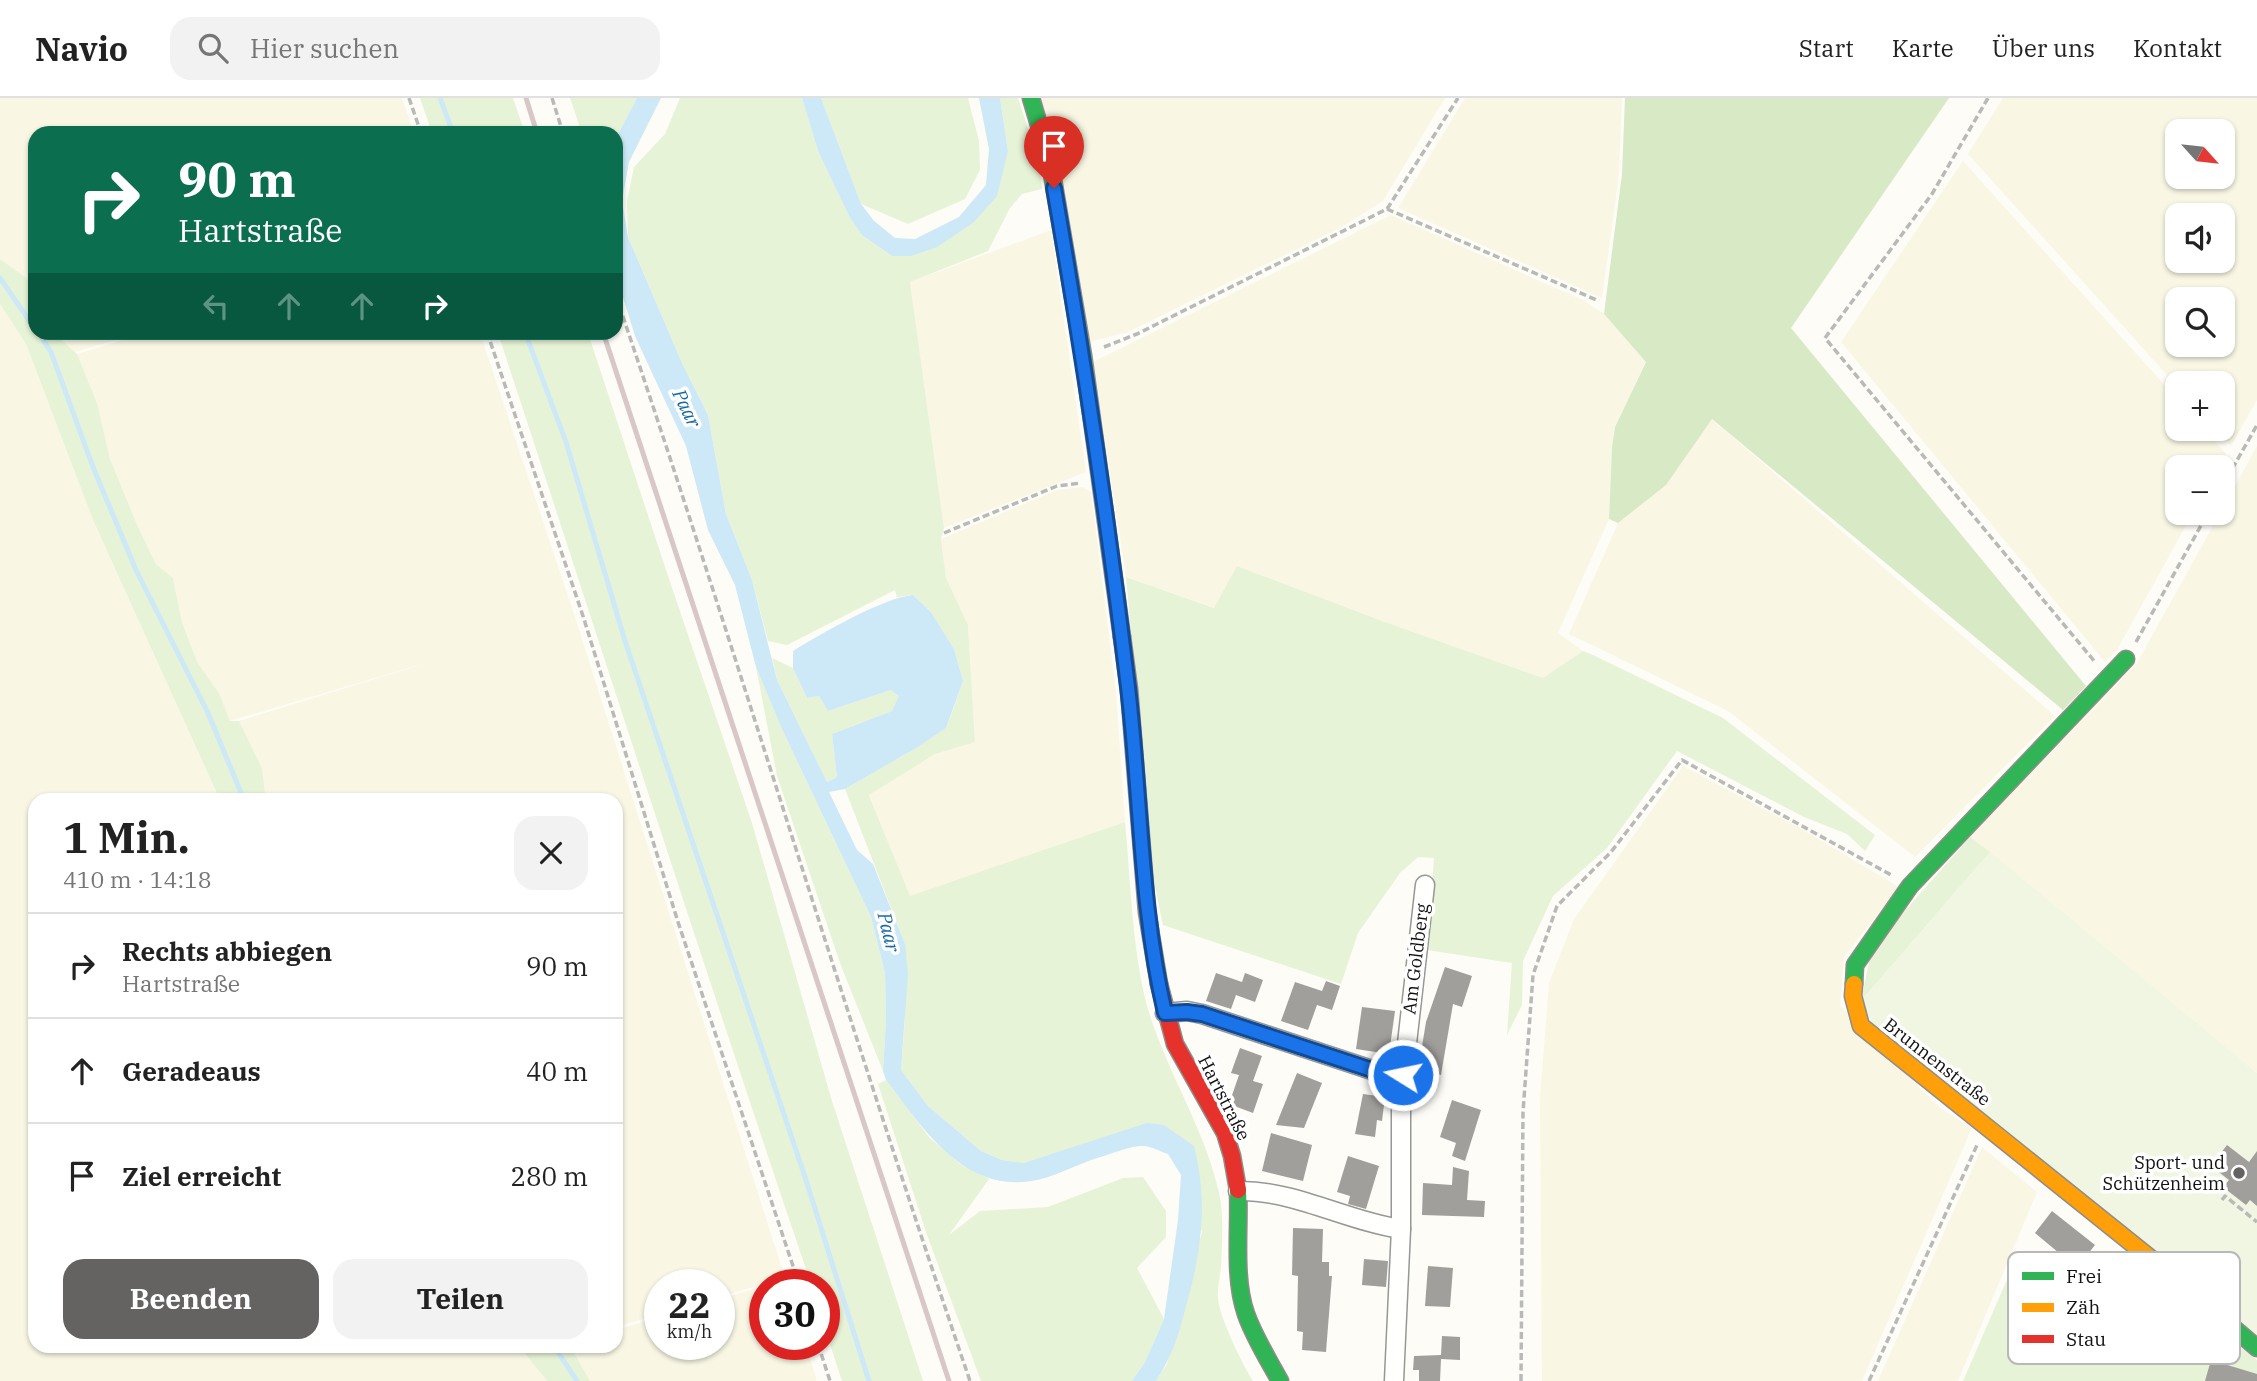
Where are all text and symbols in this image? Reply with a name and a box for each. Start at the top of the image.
search box [170,17,660,80]
text: Navio [35,27,128,70]
icon: search [194,29,232,67]
text: Hier suchen [250,31,399,65]
text: Start [1799,32,1854,64]
text: Karte [1892,32,1954,64]
text: Über uns [1992,32,2095,64]
text: Kontakt [2133,32,2222,64]
pin [1024,116,1084,188]
north arrow [2165,119,2235,189]
map controls [2165,119,2235,525]
icon: arrive [1035,127,1073,165]
text: 90 m [178,147,296,210]
icon: right [63,154,154,245]
button: sound [2165,203,2235,273]
text: Hartstraße [178,209,342,251]
icon: left [197,287,235,325]
icon: ahead [270,287,308,325]
icon: ahead [343,287,381,325]
icon: right [416,287,454,325]
button: search [2165,287,2235,357]
button: + [2165,371,2235,441]
water label: Paar [667,384,707,432]
button: − [2165,455,2235,525]
text: 1 Min. [63,810,190,865]
button: close [514,816,588,890]
text: 410 m · 14:18 [63,864,212,894]
street label: Am Goldberg [1397,902,1434,1016]
water label: Paar [872,909,906,955]
text: Rechts abbiegen [122,934,332,968]
icon: right [63,947,101,985]
text: 90 m [526,949,588,983]
text: Hartstraße [122,968,240,998]
street label: Brunnenstraße [1879,1013,1995,1111]
position arrow [1366,1038,1440,1112]
street label: Hartstraße [1193,1051,1256,1144]
icon: ahead [63,1052,101,1090]
text: Geradeaus [122,1054,261,1088]
text: 40 m [526,1054,588,1088]
place label: Sport- und Schützenheim [2103,1151,2225,1195]
icon: arrive [63,1157,101,1195]
text: Ziel erreicht [122,1159,281,1193]
text: 280 m [510,1159,588,1193]
marker: Sport- und Schützenheim [2231,1165,2247,1181]
legend [2008,1252,2240,1364]
button: Beenden [63,1259,319,1339]
button: Teilen [333,1259,588,1339]
text: Frei [2066,1264,2102,1288]
speed limit sign: 30 [749,1269,840,1360]
text: 22 [668,1282,711,1328]
text: Zäh [2066,1295,2100,1319]
text: km/h [667,1320,712,1343]
text: Stau [2066,1327,2106,1351]

